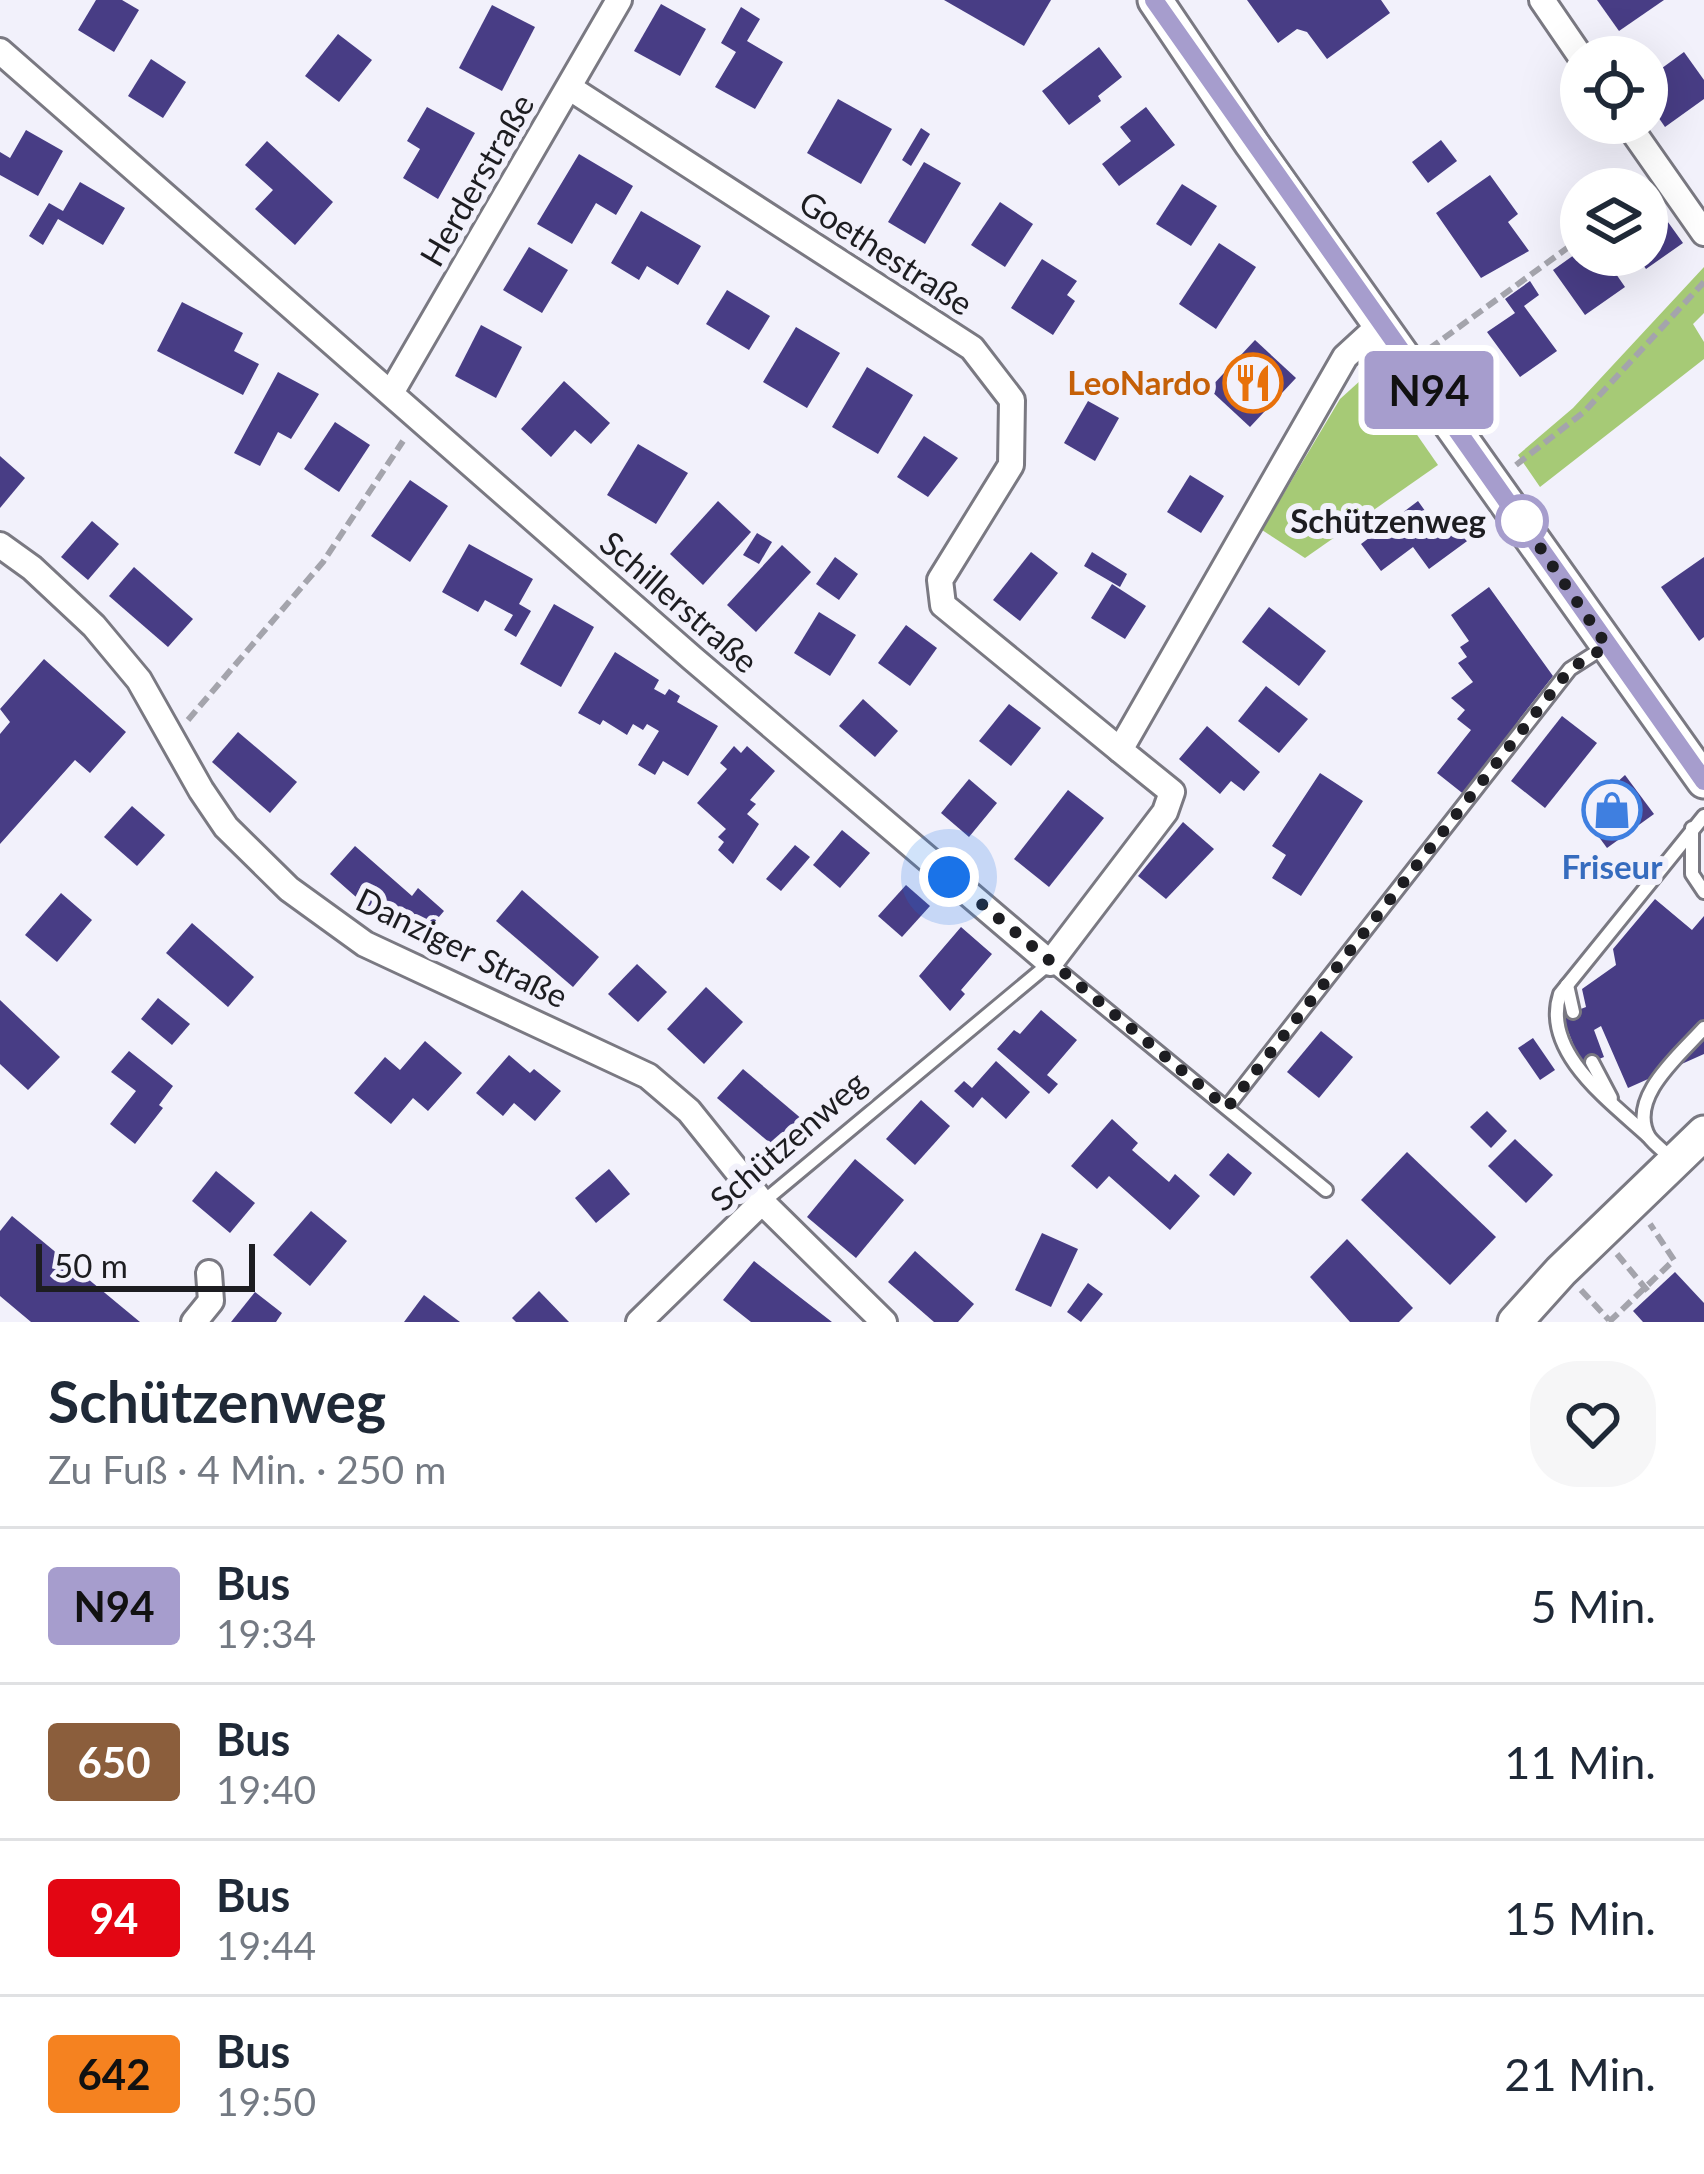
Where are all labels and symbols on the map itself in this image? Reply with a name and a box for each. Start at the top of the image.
street label: Herderstraße [411,86,541,273]
street label: Goethestraße [792,181,981,323]
line badge: N94 [1360,351,1498,429]
restaurant icon: LeoNardo [1222,352,1284,414]
place label: LeoNardo [1067,362,1211,402]
marker: Schützenweg [1497,496,1547,546]
place label: Schützenweg [1290,500,1486,540]
street label: Schillerstraße [593,522,767,681]
shop icon: Friseur [1581,779,1643,841]
place label: Friseur [1561,846,1663,886]
your location [919,847,979,907]
street label: Danziger Straße [350,879,575,1016]
street label: Schützenweg [701,1062,873,1219]
scale bar [36,1238,255,1291]

